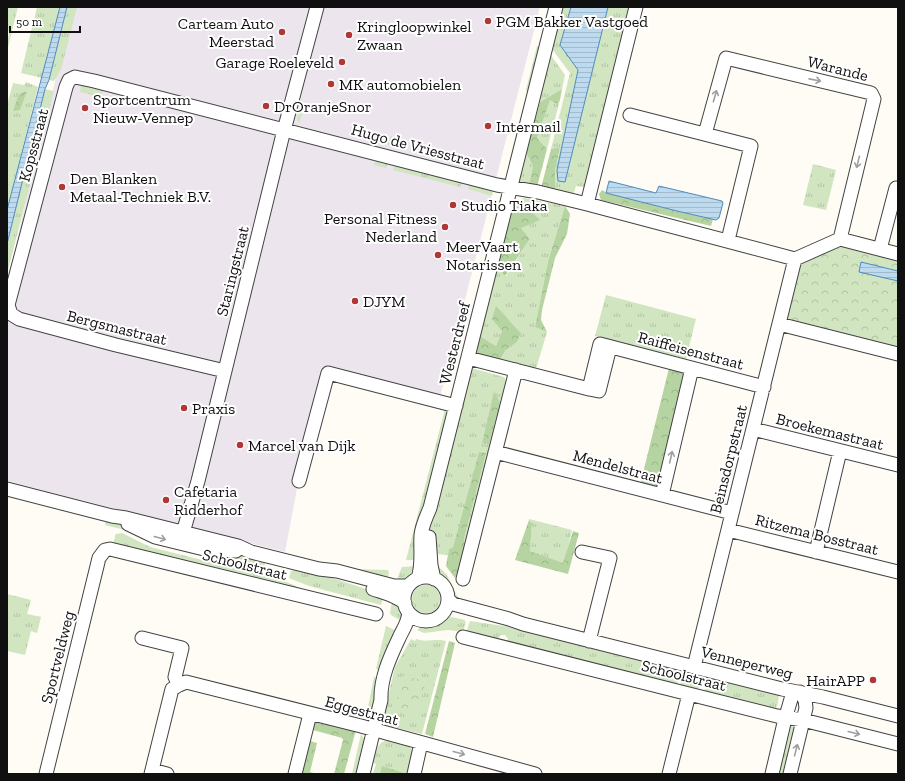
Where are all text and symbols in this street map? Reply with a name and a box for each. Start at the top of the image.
scale bar [10,8,80,34]
place label: PGM Bakker Vastgoed [496,12,648,31]
place label: Carteam Auto Meerstad [178,14,274,51]
text: 50 m [16,15,43,29]
marker: PGM Bakker Vastgoed [483,16,493,26]
place label: Kringloopwinkel Zwaan [357,17,471,54]
marker: Carteam Auto Meerstad [277,27,287,37]
marker: Kringloopwinkel Zwaan [344,30,354,40]
street label: Warande [806,52,870,85]
place label: Garage Roeleveld [216,53,334,72]
marker: Garage Roeleveld [337,57,347,67]
place label: MK automobielen [339,75,462,94]
one-way arrow [808,76,821,84]
marker: MK automobielen [326,79,336,89]
place label: Sportcentrum Nieuw-Vennep [93,90,194,127]
one-way arrow [712,90,720,103]
place label: DrOranjeSnor [274,97,372,116]
marker: DrOranjeSnor [261,101,271,111]
marker: Sportcentrum Nieuw-Vennep [80,103,90,113]
street label: Kopsstraat [15,106,52,184]
place label: Intermail [496,117,561,136]
street label: Hugo de Vriesstraat [349,120,487,173]
marker: Intermail [483,121,493,131]
one-way arrow [854,156,862,169]
place label: Den Blanken Metaal-Techniek B.V. [70,169,211,206]
marker: Den Blanken Metaal-Techniek B.V. [57,182,67,192]
place label: Studio Tiaka [461,196,548,215]
marker: Studio Tiaka [448,200,458,210]
place label: Personal Fitness Nederland [324,209,437,246]
marker: Personal Fitness Nederland [440,222,450,232]
street label: Staringstraat [212,224,253,318]
place label: MeerVaart Notarissen [446,237,522,274]
marker: MeerVaart Notarissen [433,250,443,260]
place label: DJYM [363,292,405,311]
marker: DJYM [350,296,360,306]
street label: Westerdreef [435,298,474,386]
street label: Bergsmastraat [65,306,169,349]
street label: Raiffeisenstraat [636,327,746,374]
place label: Praxis [192,399,235,418]
marker: Praxis [179,403,189,413]
street label: Beinsdorpstraat [706,403,751,515]
street label: Broekemastraat [774,409,886,454]
place label: Marcel van Dijk [248,436,356,455]
marker: Marcel van Dijk [235,440,245,450]
street label: Mendelstraat [571,445,665,488]
one-way arrow [667,451,675,464]
place label: Cafetaria Ridderhof [174,482,244,519]
marker: Cafetaria Ridderhof [161,495,171,505]
street label: Ritzema Bosstraat [753,510,881,559]
one-way arrow [153,535,166,542]
street label: Schoolstraat [201,545,289,584]
street label: Sportveldweg [37,609,78,705]
street label: Venneperweg [698,642,795,683]
street label: Schoolstraat [640,656,728,695]
place label: HairAPP [806,671,865,690]
marker: HairAPP [868,675,878,685]
street label: Eggestraat [323,692,401,729]
one-way arrow [847,730,860,737]
one-way arrow [792,744,800,757]
one-way arrow [452,749,465,757]

